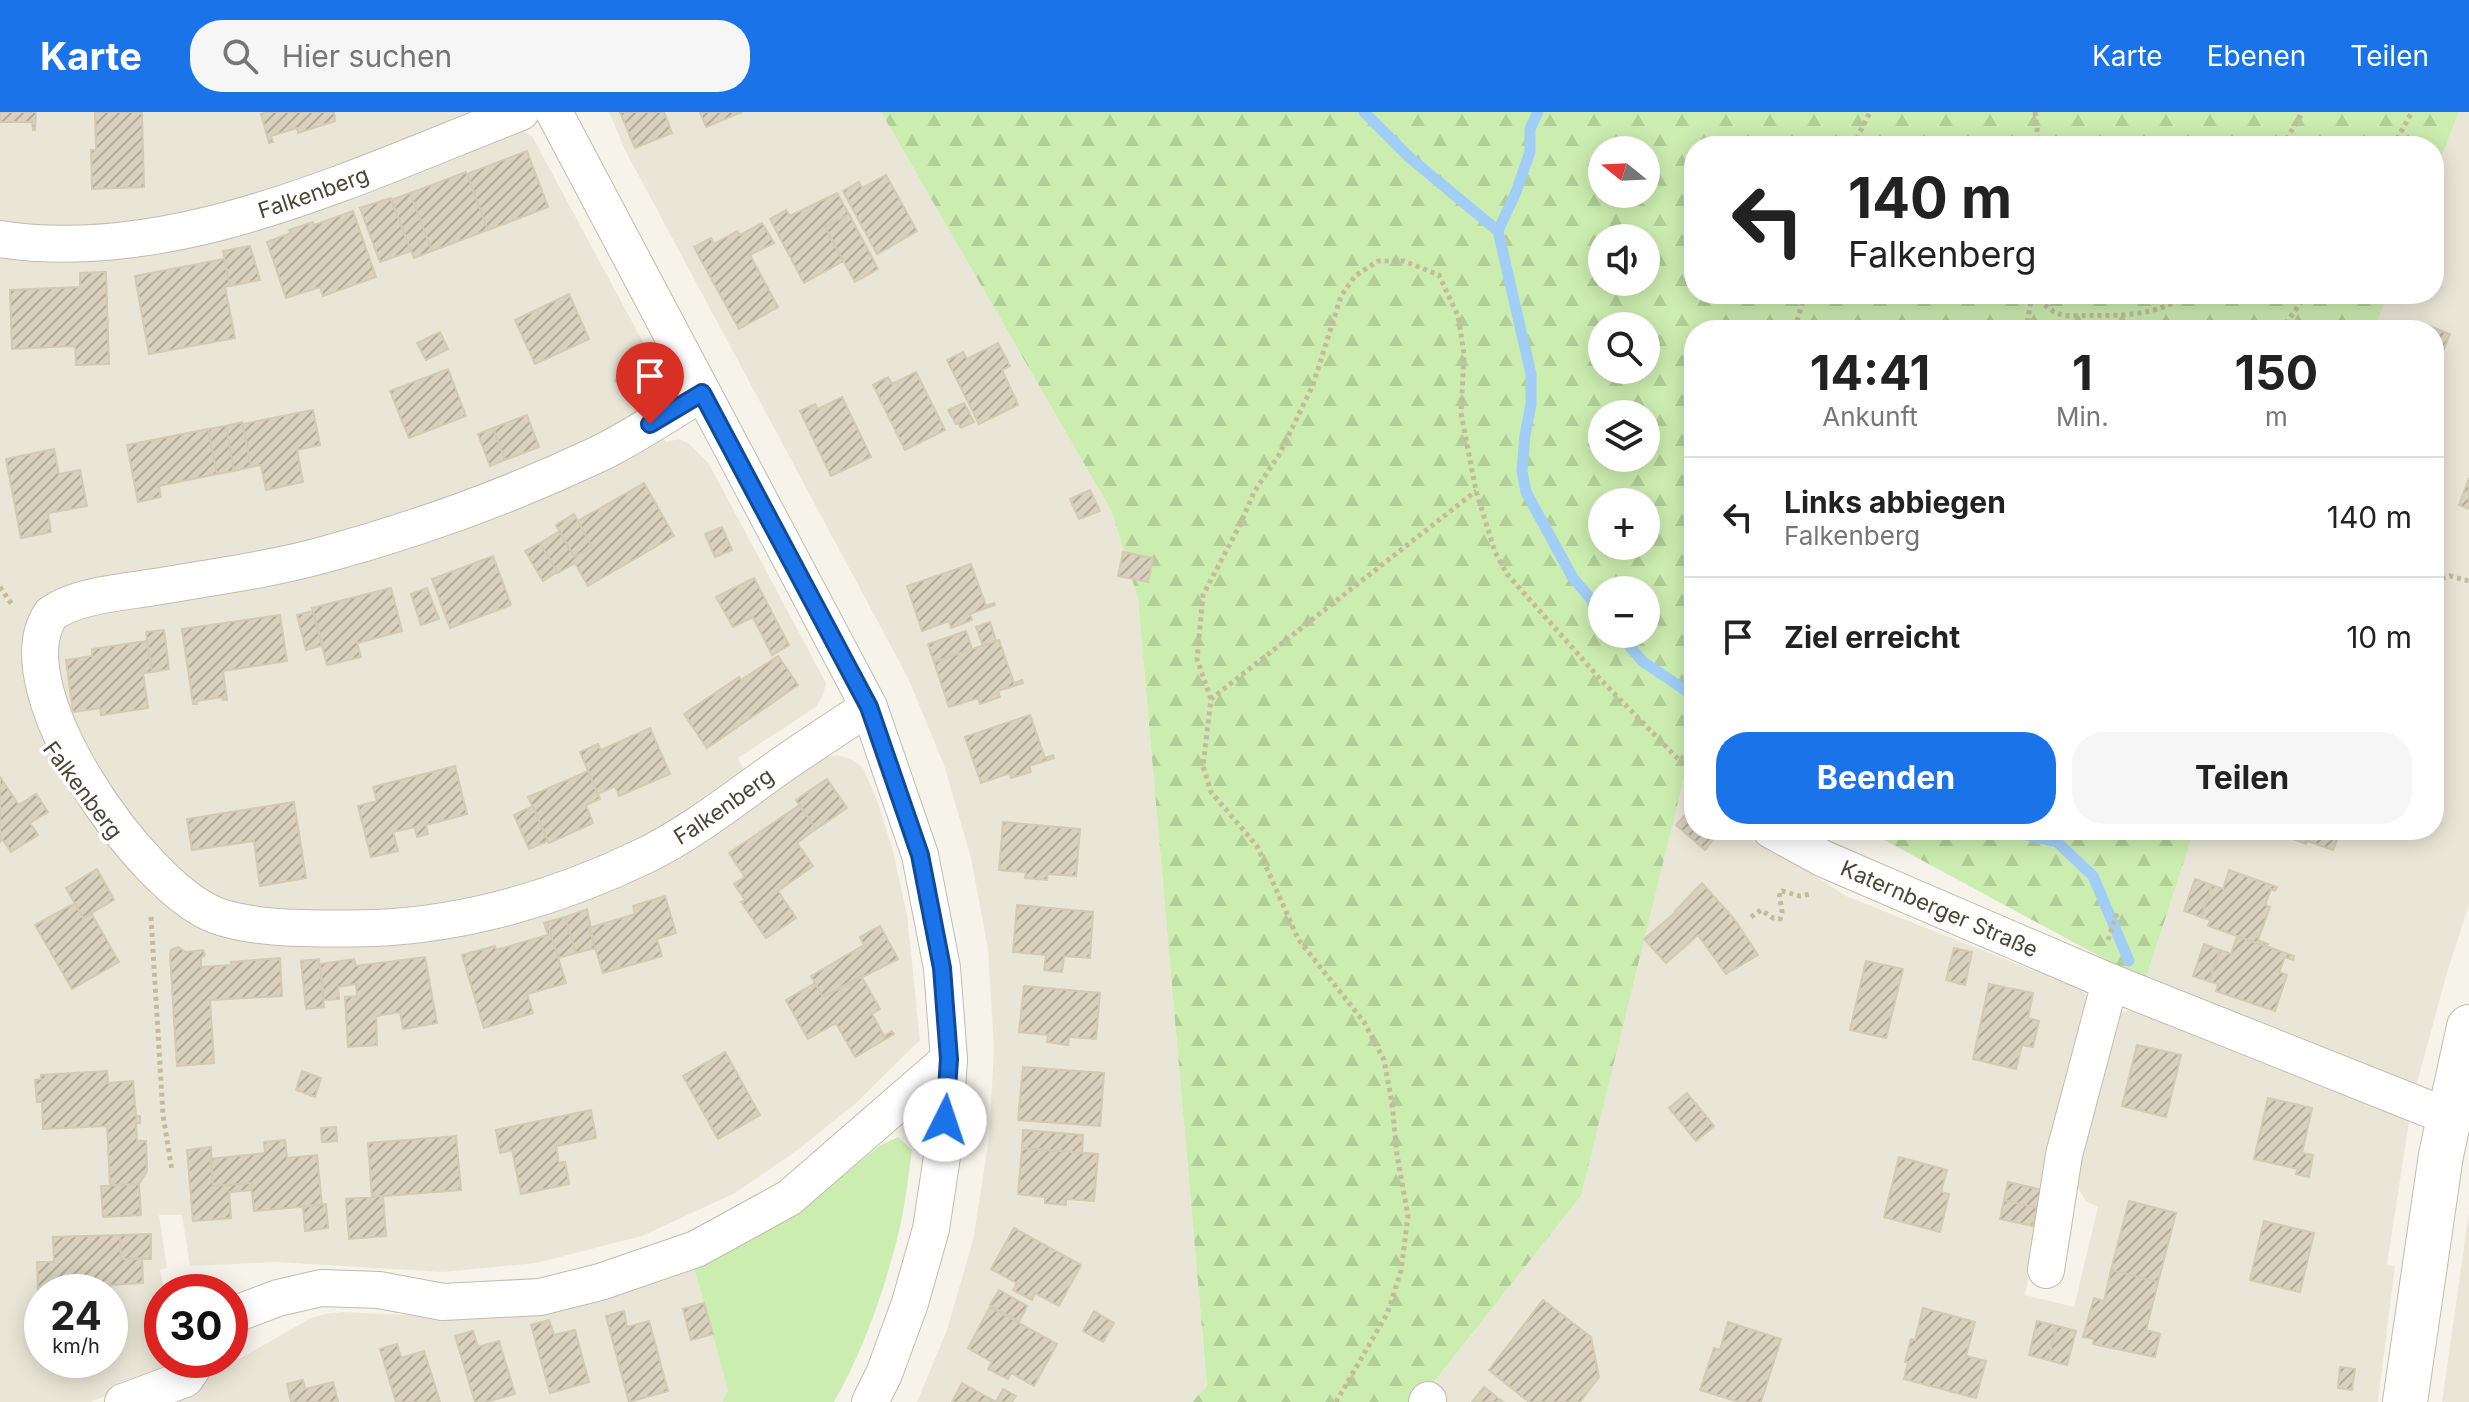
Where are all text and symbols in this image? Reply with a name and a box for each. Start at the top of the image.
search box [190,20,750,92]
text: Karte [40,33,142,79]
icon: search [218,34,262,78]
text: Hier suchen [282,38,452,74]
text: Karte [2092,39,2163,73]
text: Ebenen [2207,39,2306,73]
text: Teilen [2350,39,2429,73]
north arrow [1588,136,1660,208]
map controls [1588,136,1660,648]
street label: Falkenberg [255,161,372,224]
text: 140 m [1848,164,2012,232]
icon: left [1716,168,1820,272]
button: sound [1588,224,1660,296]
text: Falkenberg [1848,232,2037,276]
button: search [1588,312,1660,384]
pin [616,342,684,424]
text: 14:41 [1810,343,1930,402]
text: 1 [2072,343,2093,402]
text: 150 [2234,343,2318,402]
icon: arrive [628,354,672,398]
button: layers [1588,400,1660,472]
text: Ankunft [1822,401,1918,432]
text: Min. [2056,401,2109,432]
text: m [2265,401,2288,432]
text: Links abbiegen [1784,484,2006,520]
button: + [1588,488,1660,560]
icon: left [1716,495,1760,539]
text: 140 m [2327,499,2412,535]
text: Falkenberg [1784,520,1920,551]
button: − [1588,576,1660,648]
icon: arrive [1716,615,1760,659]
text: Ziel erreicht [1784,619,1960,655]
text: 10 m [2346,619,2412,655]
button: Beenden [1716,732,2056,824]
button: Teilen [2072,732,2412,824]
street label: Falkenberg [38,736,128,844]
street label: Falkenberg [669,762,778,850]
street label: Katernberger Straße [1837,855,2042,962]
position arrow [903,1078,987,1162]
speed limit sign: 30 [144,1274,248,1378]
text: 24 [50,1291,102,1340]
text: km/h [52,1334,100,1358]

